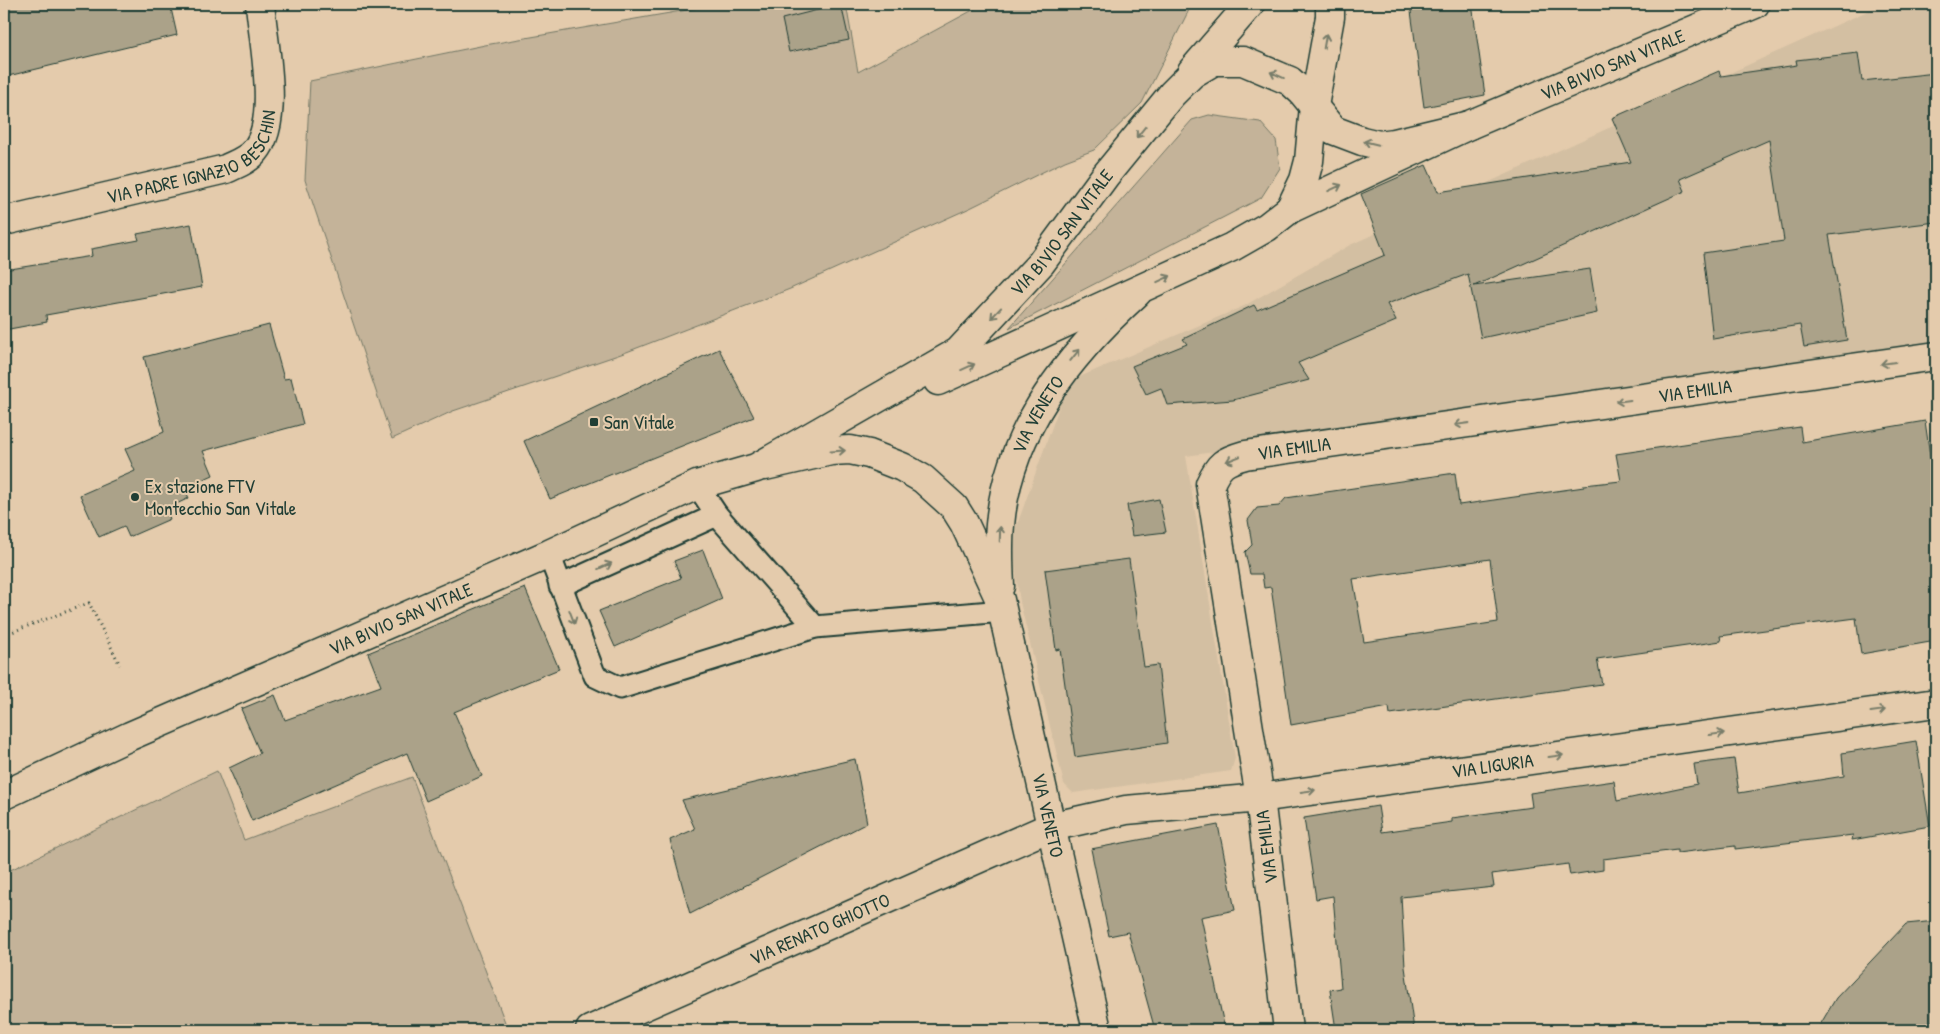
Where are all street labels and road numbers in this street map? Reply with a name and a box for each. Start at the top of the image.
street label: VIA BIVIO SAN VITALE [1536,22,1689,106]
street label: VIA PADRE IGNAZIO BESCHIN [104,109,281,210]
street label: VIA BIVIO SAN VITALE [1004,163,1119,301]
street label: VIA VENETO [1005,370,1070,457]
street label: VIA EMILIA [1657,372,1733,409]
street label: VIA EMILIA [1256,430,1332,466]
street label: VIA BIVIO SAN VITALE [324,576,477,661]
street label: VIA LIGURIA [1450,747,1535,784]
street label: VIA VENETO [1026,770,1071,860]
street label: VIA EMILIA [1249,809,1283,885]
street label: VIA RENATO GHIOTTO [746,886,894,971]

